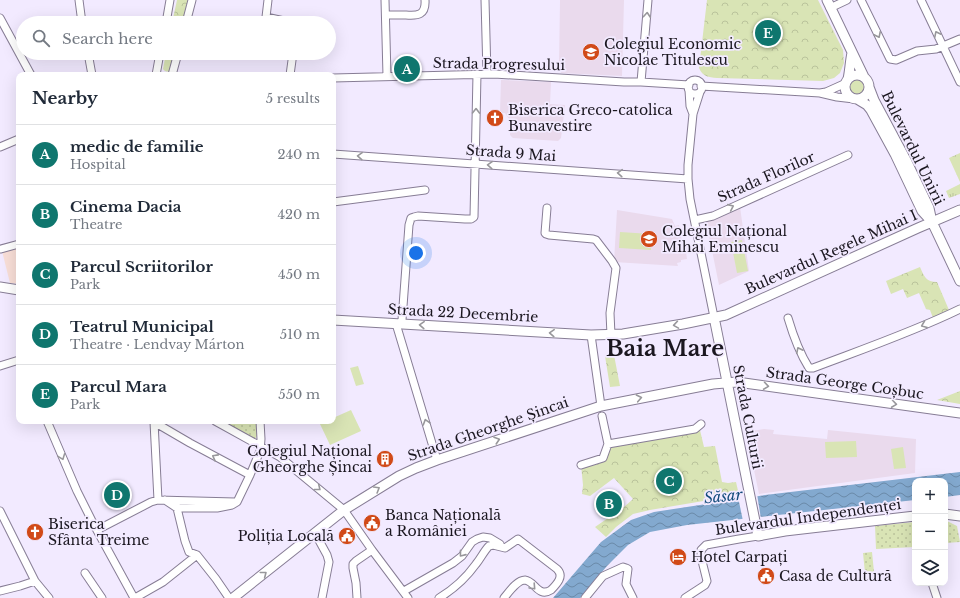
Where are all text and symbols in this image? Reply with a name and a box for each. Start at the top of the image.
one-way arrow [642,12,651,18]
search box [16,16,336,60]
pin: E [755,18,781,48]
icon: search [30,27,52,49]
text: Search here [62,29,153,48]
one-way arrow [873,31,881,38]
one-way arrow [934,31,942,39]
place label: Colegiul Economic Nicolae Titulescu [604,35,741,69]
school or university icon: Colegiul Economic Nicolae Titulescu [581,42,601,62]
pin: A [394,54,420,84]
street label: Strada Progresului [433,54,566,74]
text: Nearby [32,88,98,109]
street label: Bulevardul Unirii [878,88,949,208]
text: 5 results [266,90,320,107]
place label: Biserica Greco-catolica Bunavestire [508,101,673,135]
one-way arrow [472,108,480,114]
church icon: Biserica Greco-catolica Bunavestire [485,108,505,128]
text: medic de familie [70,137,204,156]
street label: Strada 9 Mai [465,141,557,165]
text: A [40,146,50,163]
text: 240 m [277,146,320,163]
street label: Strada Florilor [715,147,818,207]
one-way arrow [357,151,363,160]
text: Hospital [70,156,126,173]
one-way arrow [487,160,493,169]
one-way arrow [617,169,623,178]
text: Cinema Dacia [70,197,181,216]
one-way arrow [727,204,735,212]
text: B [40,206,50,223]
text: 420 m [277,206,320,223]
street label: Bulevardul Regele Mihai I [742,206,920,298]
text: Theatre [70,216,122,233]
place label: Colegiul Național Mihai Eminescu [662,222,788,256]
school or university icon: Colegiul Național Mihai Eminescu [639,229,659,249]
your location [406,243,426,263]
text: Parcul Scriitorilor [70,257,213,276]
text: C [40,266,50,283]
text: 450 m [278,266,320,283]
text: Park [70,276,100,293]
street label: Strada 22 Decembrie [387,300,539,326]
text: Teatrul Municipal [70,317,214,336]
one-way arrow [673,320,679,329]
one-way arrow [921,320,929,328]
one-way arrow [419,321,425,330]
text: D [39,326,51,343]
text: 510 m [280,326,320,343]
one-way arrow [549,328,555,337]
district label: Baia Mare [606,335,724,362]
text: Theatre · Lendvay Márton [70,336,245,353]
one-way arrow [796,347,804,354]
street label: Strada Culturii [729,363,767,471]
street label: Strada George Coșbuc [765,363,925,403]
text: Parcul Mara [70,377,167,396]
one-way arrow [763,381,769,390]
text: E [40,386,50,403]
text: 550 m [278,386,320,403]
street label: Strada Gheorghe Șincai [405,393,571,465]
one-way arrow [636,395,642,403]
text: Park [70,396,100,413]
one-way arrow [891,399,897,408]
one-way arrow [422,419,431,426]
one-way arrow [493,436,500,445]
place label: Colegiul Național Gheorghe Șincai [247,442,372,476]
building icon: Colegiul Național Gheorghe Șincai [375,449,395,469]
one-way arrow [57,452,65,460]
one-way arrow [212,454,220,462]
pin: C [656,466,682,496]
map controls [912,478,948,586]
button: + [912,478,948,514]
pin: D [104,480,130,510]
one-way arrow [313,483,320,490]
water label: Săsar [703,484,744,507]
one-way arrow [373,487,380,494]
pin: B [596,489,622,519]
street label: Bulevardul Independenței [714,495,902,539]
place label: Banca Națională a României [385,506,501,540]
public building icon: Banca Națională a României [362,513,382,533]
button: − [912,514,948,550]
place label: Biserica Sfânta Treime [48,515,149,549]
church icon: Biserica Sfânta Treime [25,522,45,542]
public building icon: Poliția Locală [337,526,357,546]
place label: Poliția Locală [238,527,334,545]
hotel icon: Hotel Carpați [668,547,688,567]
place label: Hotel Carpați [691,548,788,566]
one-way arrow [460,549,467,557]
button: layers [912,550,948,586]
public building icon: Casa de Cultură [756,566,776,586]
place label: Casa de Cultură [779,567,892,585]
one-way arrow [259,571,266,578]
one-way arrow [528,582,536,590]

